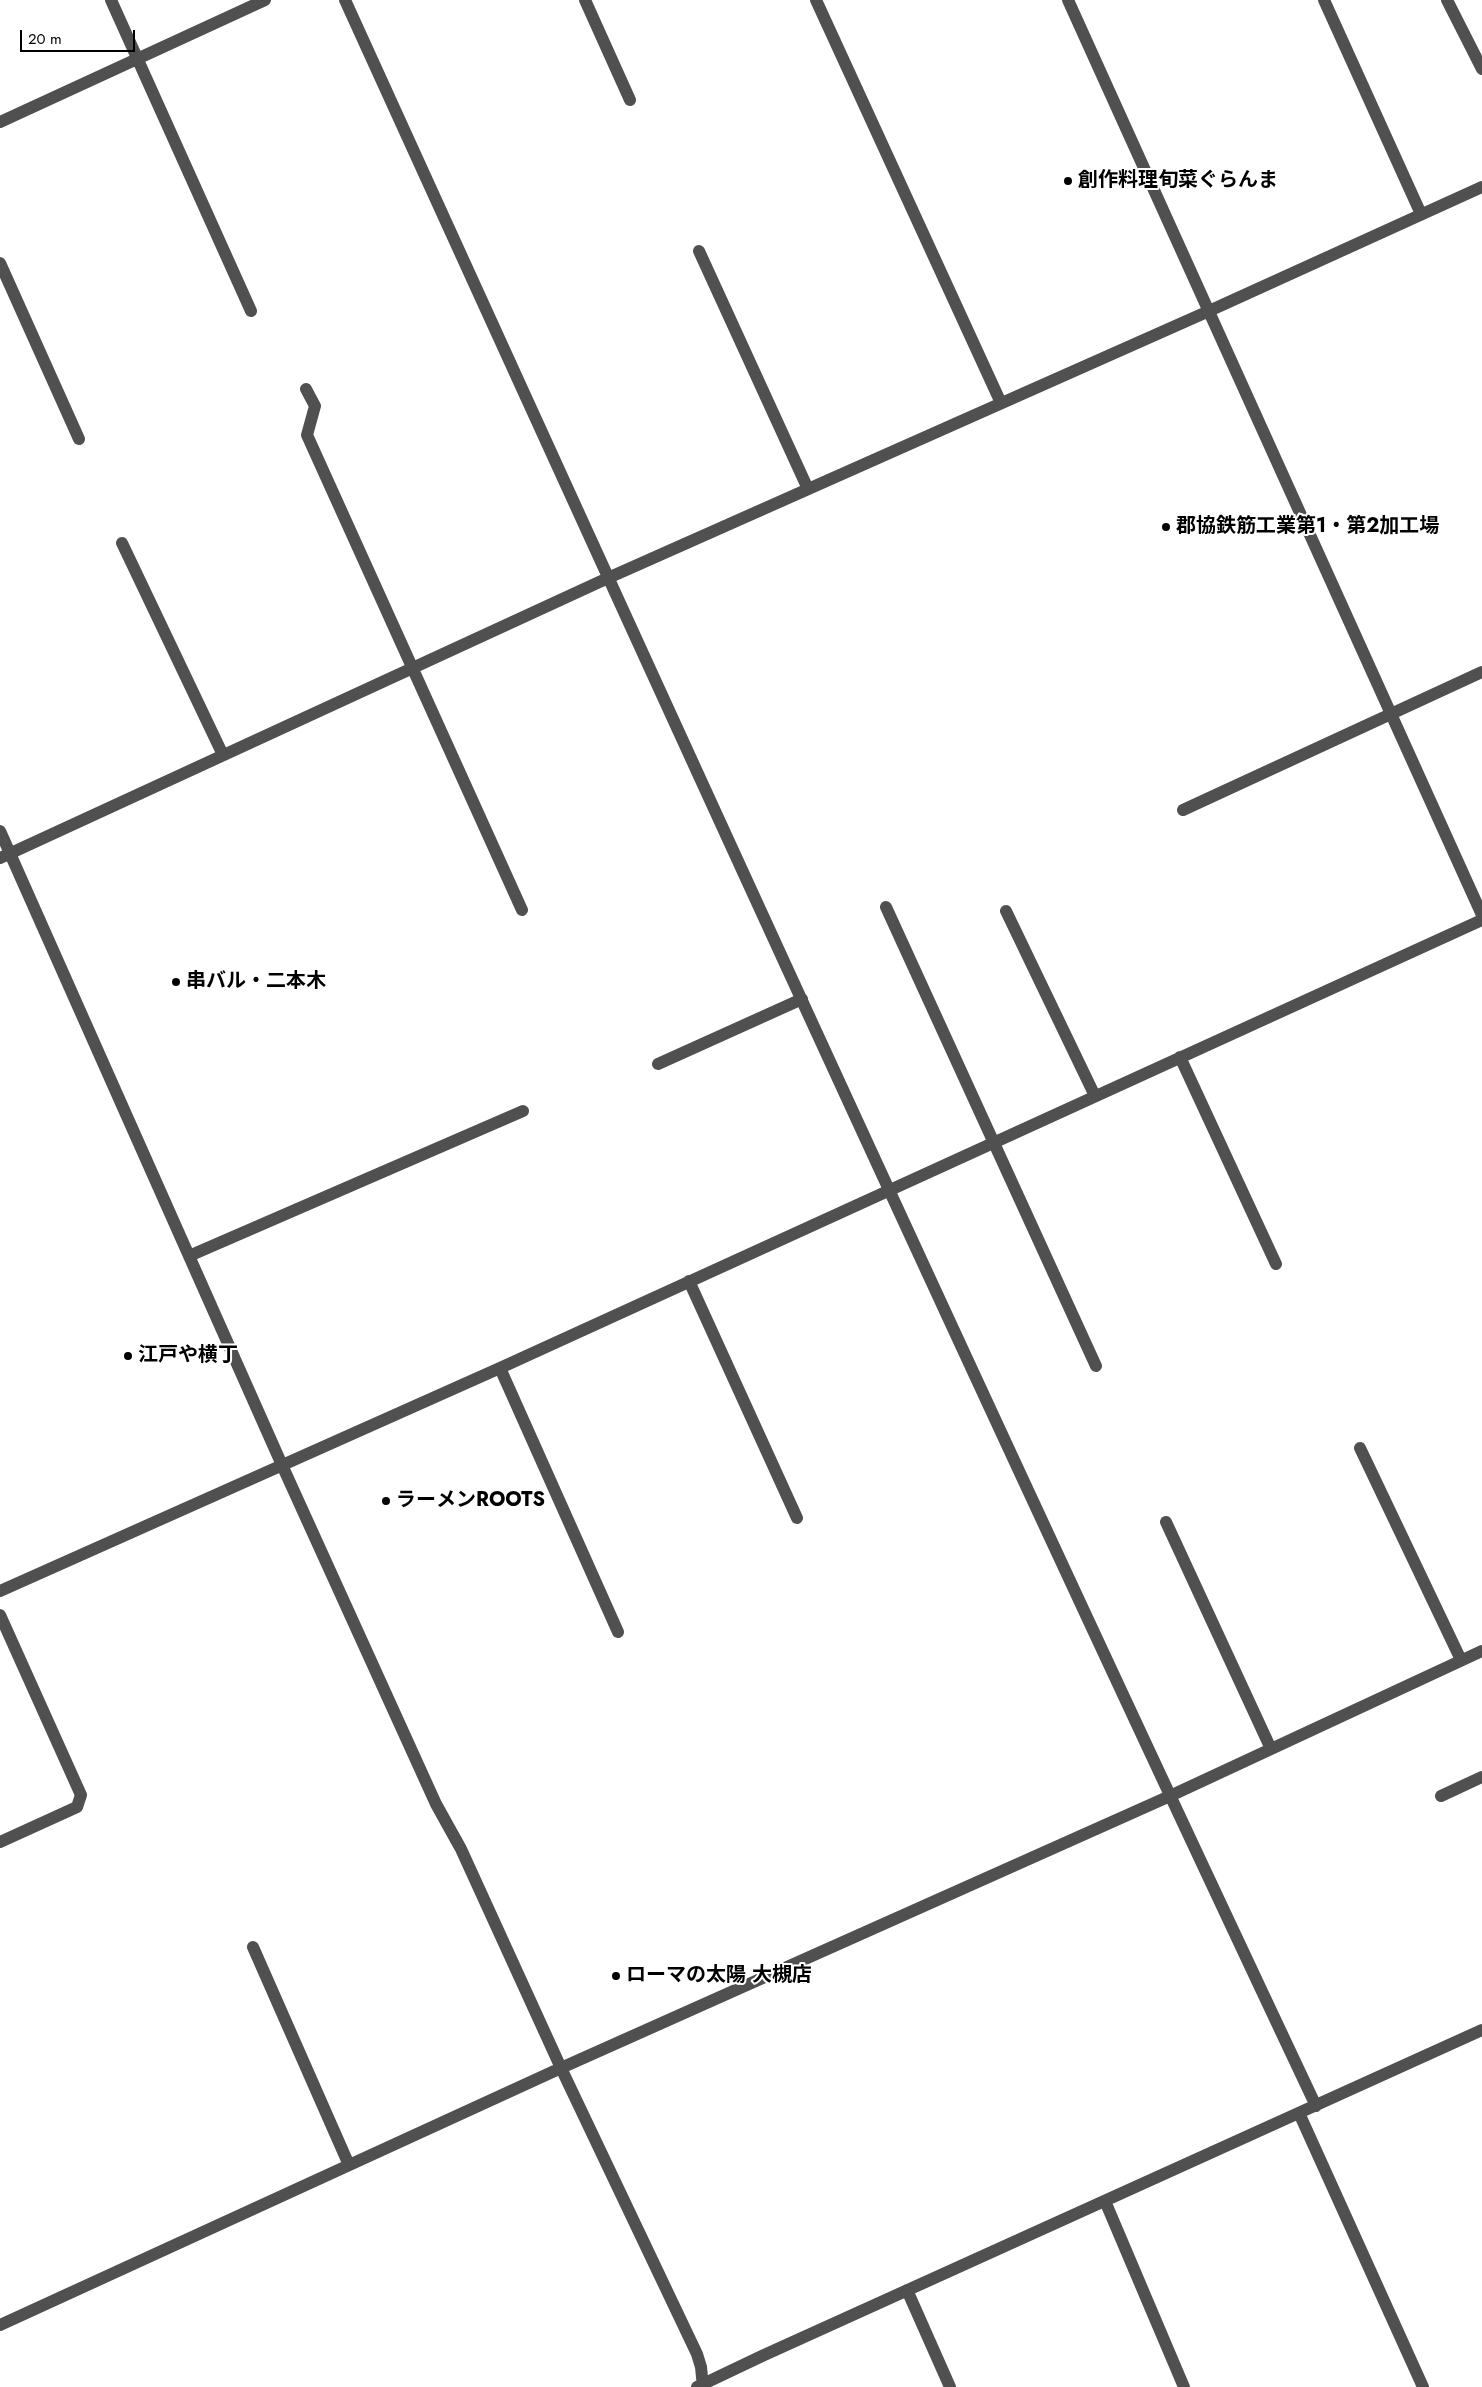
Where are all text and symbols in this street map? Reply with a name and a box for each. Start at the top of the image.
scale bar [22,20,138,52]
text: 20 m [28,28,62,50]
place label: 創作料理旬菜ぐらんま [1078,169,1278,193]
marker: 創作料理旬菜ぐらんま [1062,175,1074,187]
place label: 郡協鉄筋工業第1・第2加工場 [1176,515,1439,539]
marker: 郡協鉄筋工業第1・第2加工場 [1160,521,1172,533]
place label: 串バル・二本木 [186,970,326,994]
marker: 串バル・二本木 [170,976,182,988]
place label: 江戸や横丁 [138,1344,238,1368]
marker: 江戸や横丁 [122,1350,134,1362]
place label: ラーメンROOTS [396,1489,545,1513]
marker: ラーメンROOTS [380,1495,392,1507]
place label: ローマの太陽 大槻店 [626,1964,812,1988]
marker: ローマの太陽 大槻店 [610,1970,622,1982]

